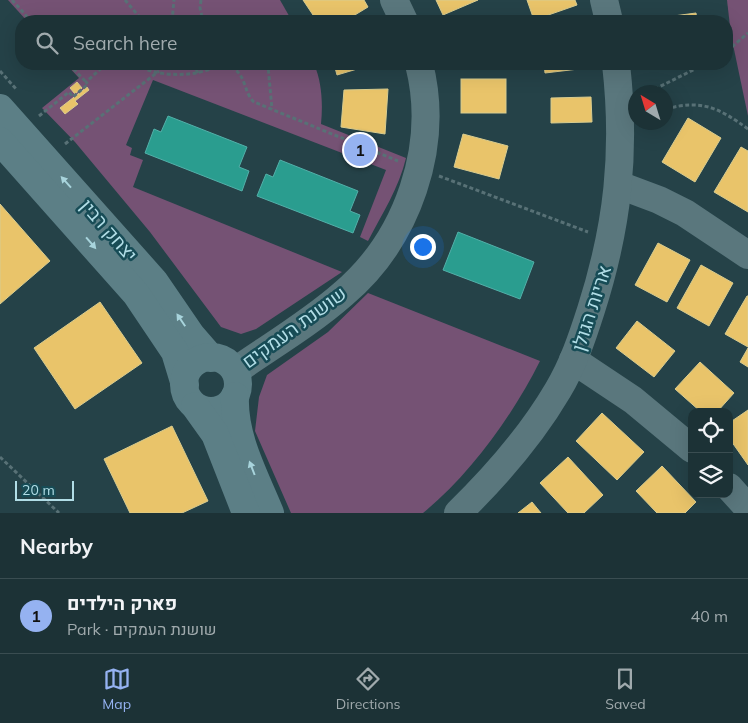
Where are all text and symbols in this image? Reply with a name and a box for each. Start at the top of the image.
search box [15,15,733,70]
icon: search [33,29,61,57]
text: Search here [73,31,177,55]
north arrow [628,85,673,130]
pin: 1 [344,131,376,169]
one-way arrow [60,176,72,188]
street label: יצחק רבין [75,194,143,266]
your location [410,234,436,260]
one-way arrow [85,236,97,248]
street label: אריות הגולן [566,262,616,354]
street label: שושנת העמקים [237,281,351,373]
one-way arrow [176,313,186,327]
map controls [688,408,733,498]
button: locate [688,408,733,453]
button: layers [688,453,733,498]
one-way arrow [248,460,255,475]
scale bar [15,478,74,501]
text: 20 m [22,481,55,499]
text: Nearby [20,533,93,559]
text: פארק הילדים [67,591,177,615]
text: 1 [31,606,41,626]
text: 40 m [691,606,728,626]
text: Park · שושנת העמקים [67,619,217,639]
tab: Map [102,665,131,713]
tab: Directions [336,665,401,713]
tab: Saved [605,665,646,713]

